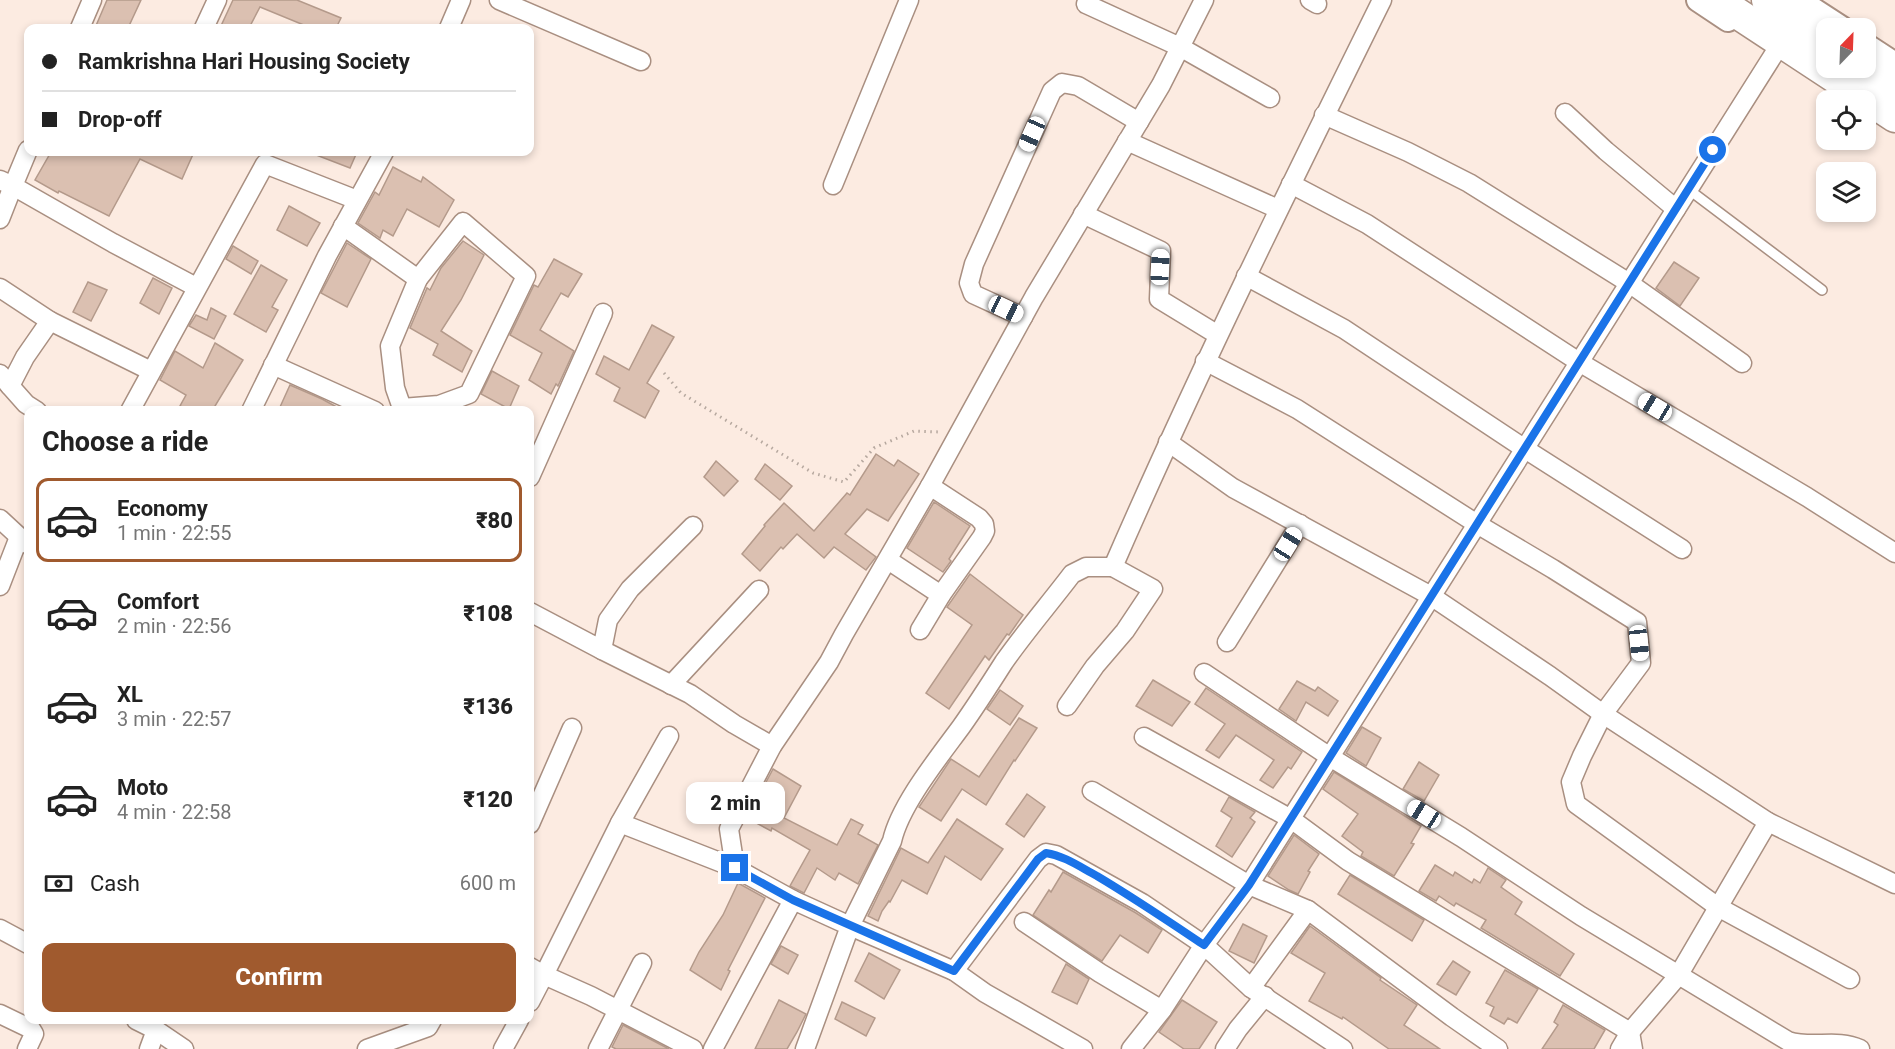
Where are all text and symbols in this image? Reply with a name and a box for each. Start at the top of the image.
north arrow [1816,18,1876,78]
map controls [1816,18,1876,222]
text: Ramkrishna Hari Housing Society [78,49,410,74]
button: locate [1816,90,1876,150]
text: Drop-off [78,107,162,132]
car [1016,114,1048,154]
route start [1699,136,1726,163]
button: layers [1816,162,1876,222]
car [1150,249,1170,285]
car [986,293,1026,325]
car [1635,390,1675,424]
text: Choose a ride [42,426,208,458]
icon: car [45,493,99,547]
text: Economy [117,496,208,521]
text: ₹80 [476,508,513,533]
text: 1 min · 22:55 [117,521,232,545]
car [1271,524,1305,564]
icon: car [45,586,99,640]
text: Comfort [117,589,199,614]
text: ₹108 [463,601,513,626]
text: 2 min · 22:56 [117,614,232,638]
car [1628,624,1650,662]
icon: car [45,679,99,733]
text: XL [117,682,143,707]
text: ₹136 [463,694,513,719]
text: 3 min · 22:57 [117,707,232,731]
icon: car [45,772,99,826]
text: Moto [117,775,168,800]
callout: 2 min [686,781,784,823]
text: ₹120 [463,787,513,812]
text: 2 min [710,791,761,815]
car [1404,797,1444,831]
text: 4 min · 22:58 [117,800,232,824]
route end [721,854,748,881]
icon: cash [42,867,75,900]
text: Cash [90,871,140,896]
text: 600 m [460,871,516,895]
button: Confirm [42,943,516,1012]

